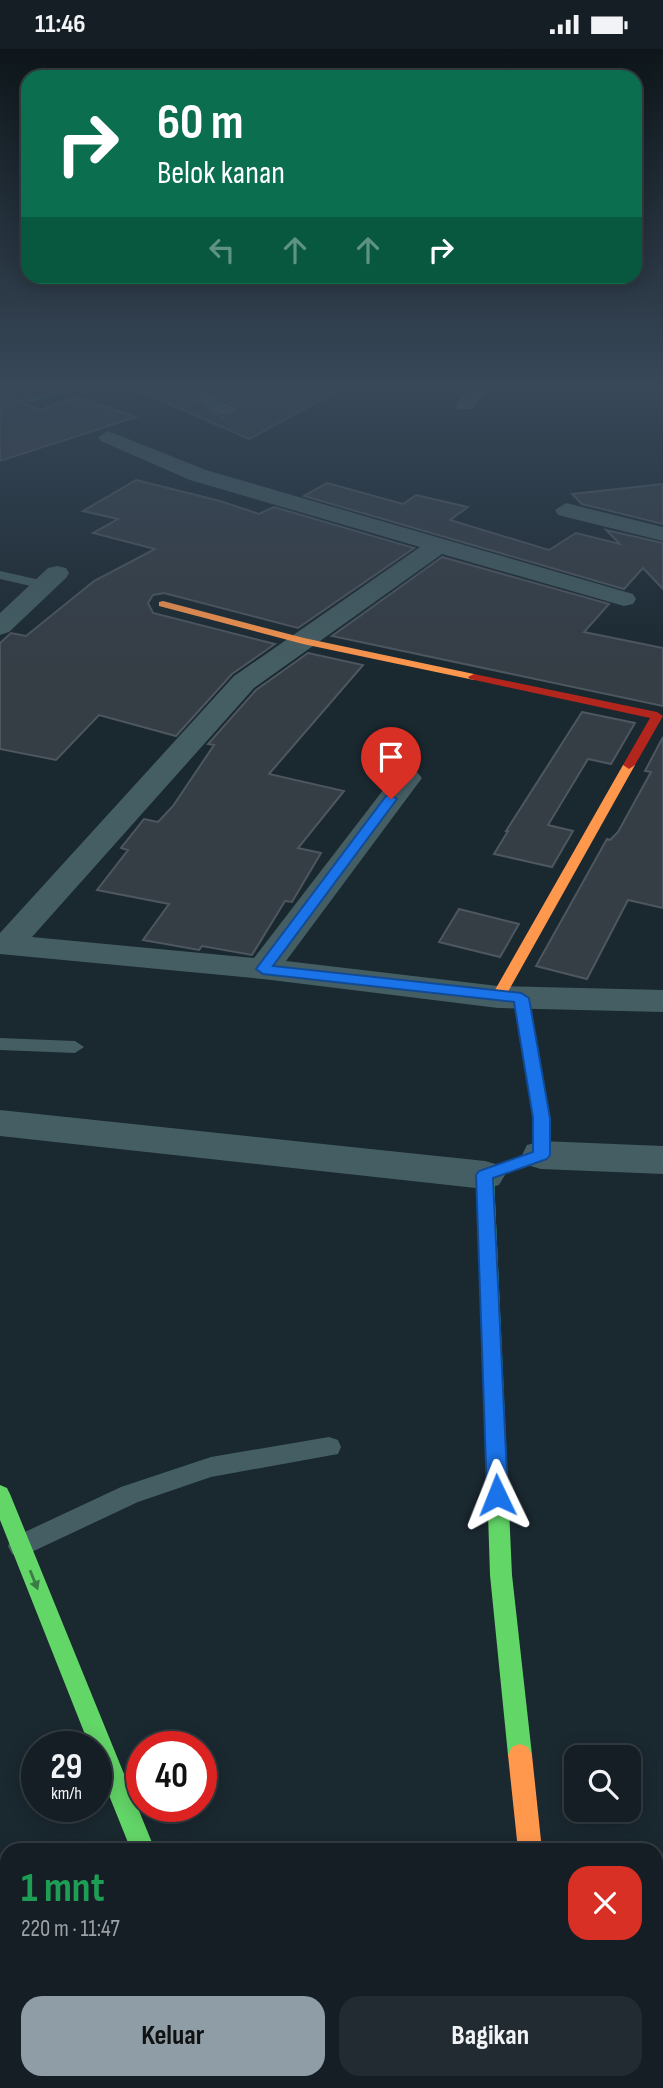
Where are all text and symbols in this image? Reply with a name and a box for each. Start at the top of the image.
text: 11:46 [35,9,86,40]
text: 60 m [157,94,244,153]
icon: right [42,98,133,189]
text: Belok kanan [157,154,285,193]
icon: left [203,231,241,269]
icon: ahead [276,231,314,269]
icon: ahead [349,231,387,269]
icon: right [422,231,460,269]
pin [361,727,421,799]
icon: arrive [372,738,410,776]
position arrow [460,1458,534,1532]
one-way arrow [29,1569,40,1590]
speed limit sign: 40 [126,1731,217,1822]
map controls [564,1745,641,1822]
button: search [564,1745,641,1822]
text: 29 [51,1746,82,1789]
text: km/h [51,1783,82,1804]
text: 1 mnt [21,1863,105,1914]
button: close [568,1866,642,1940]
text: 220 m · 11:47 [21,1915,120,1943]
button: Keluar [21,1996,325,2076]
button: Bagikan [339,1996,642,2076]

